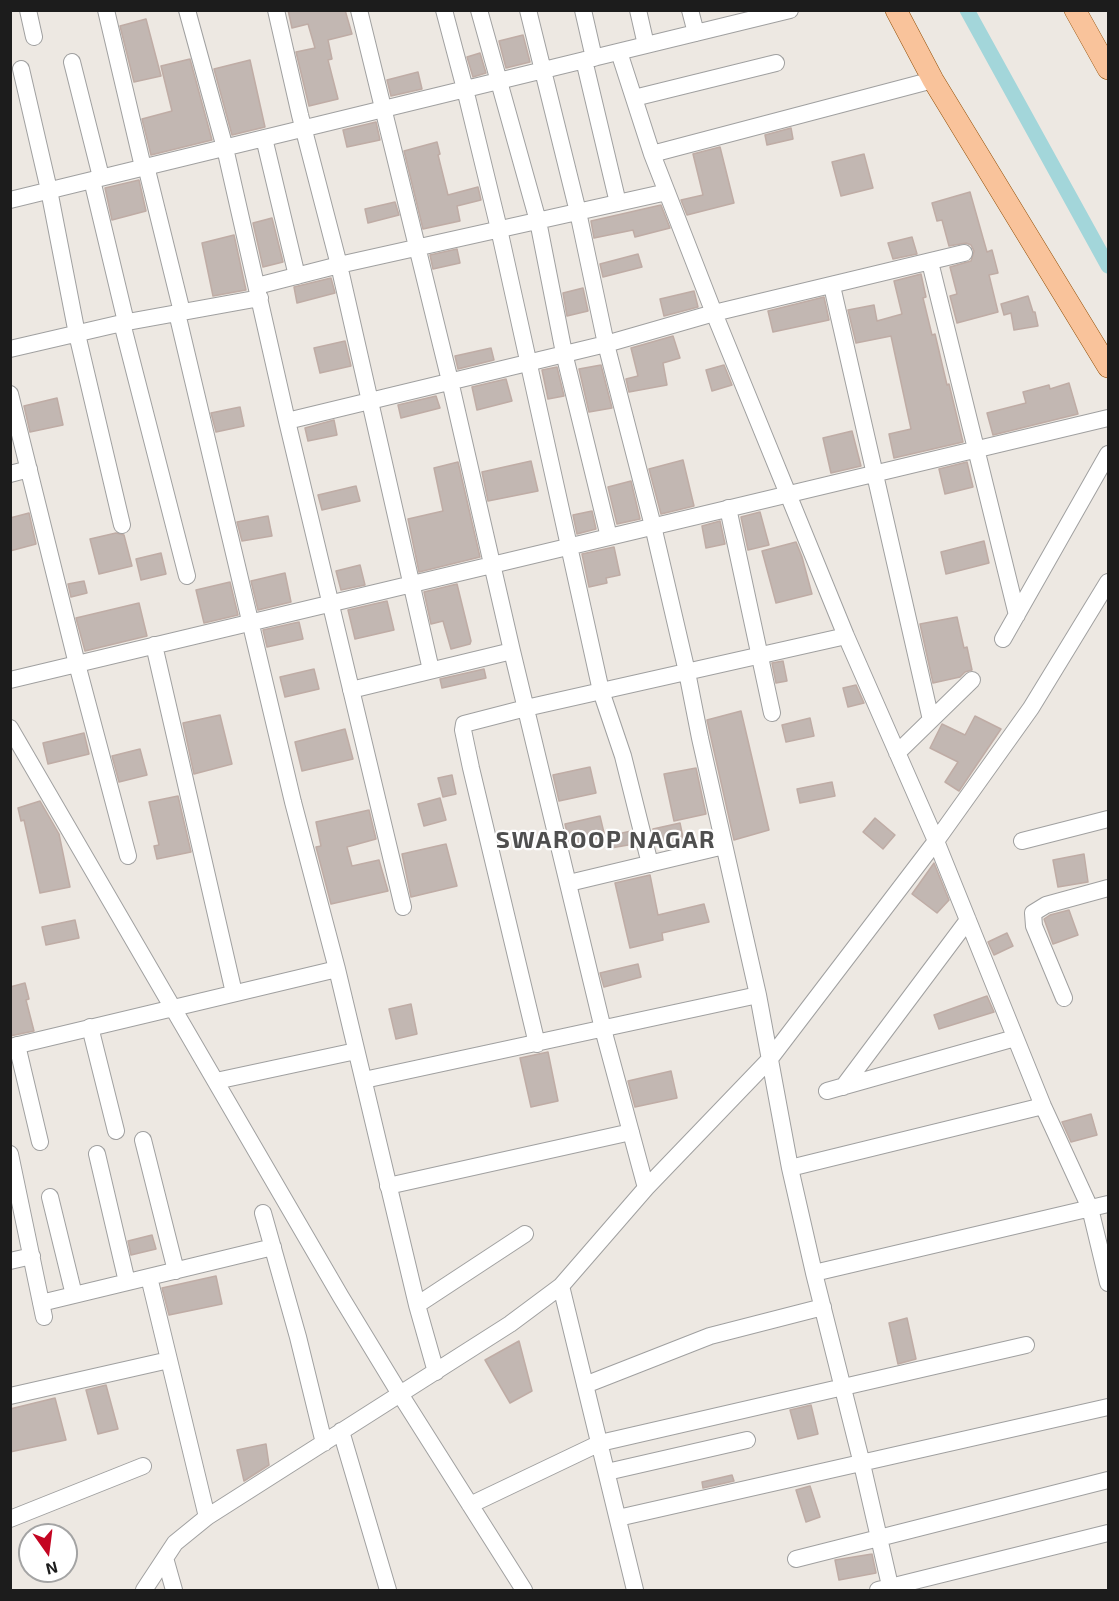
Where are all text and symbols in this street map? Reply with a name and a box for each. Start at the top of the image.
district label: SWAROOP NAGAR [496,826,716,854]
north arrow [18,1523,78,1583]
text: N [44,1558,60,1580]

